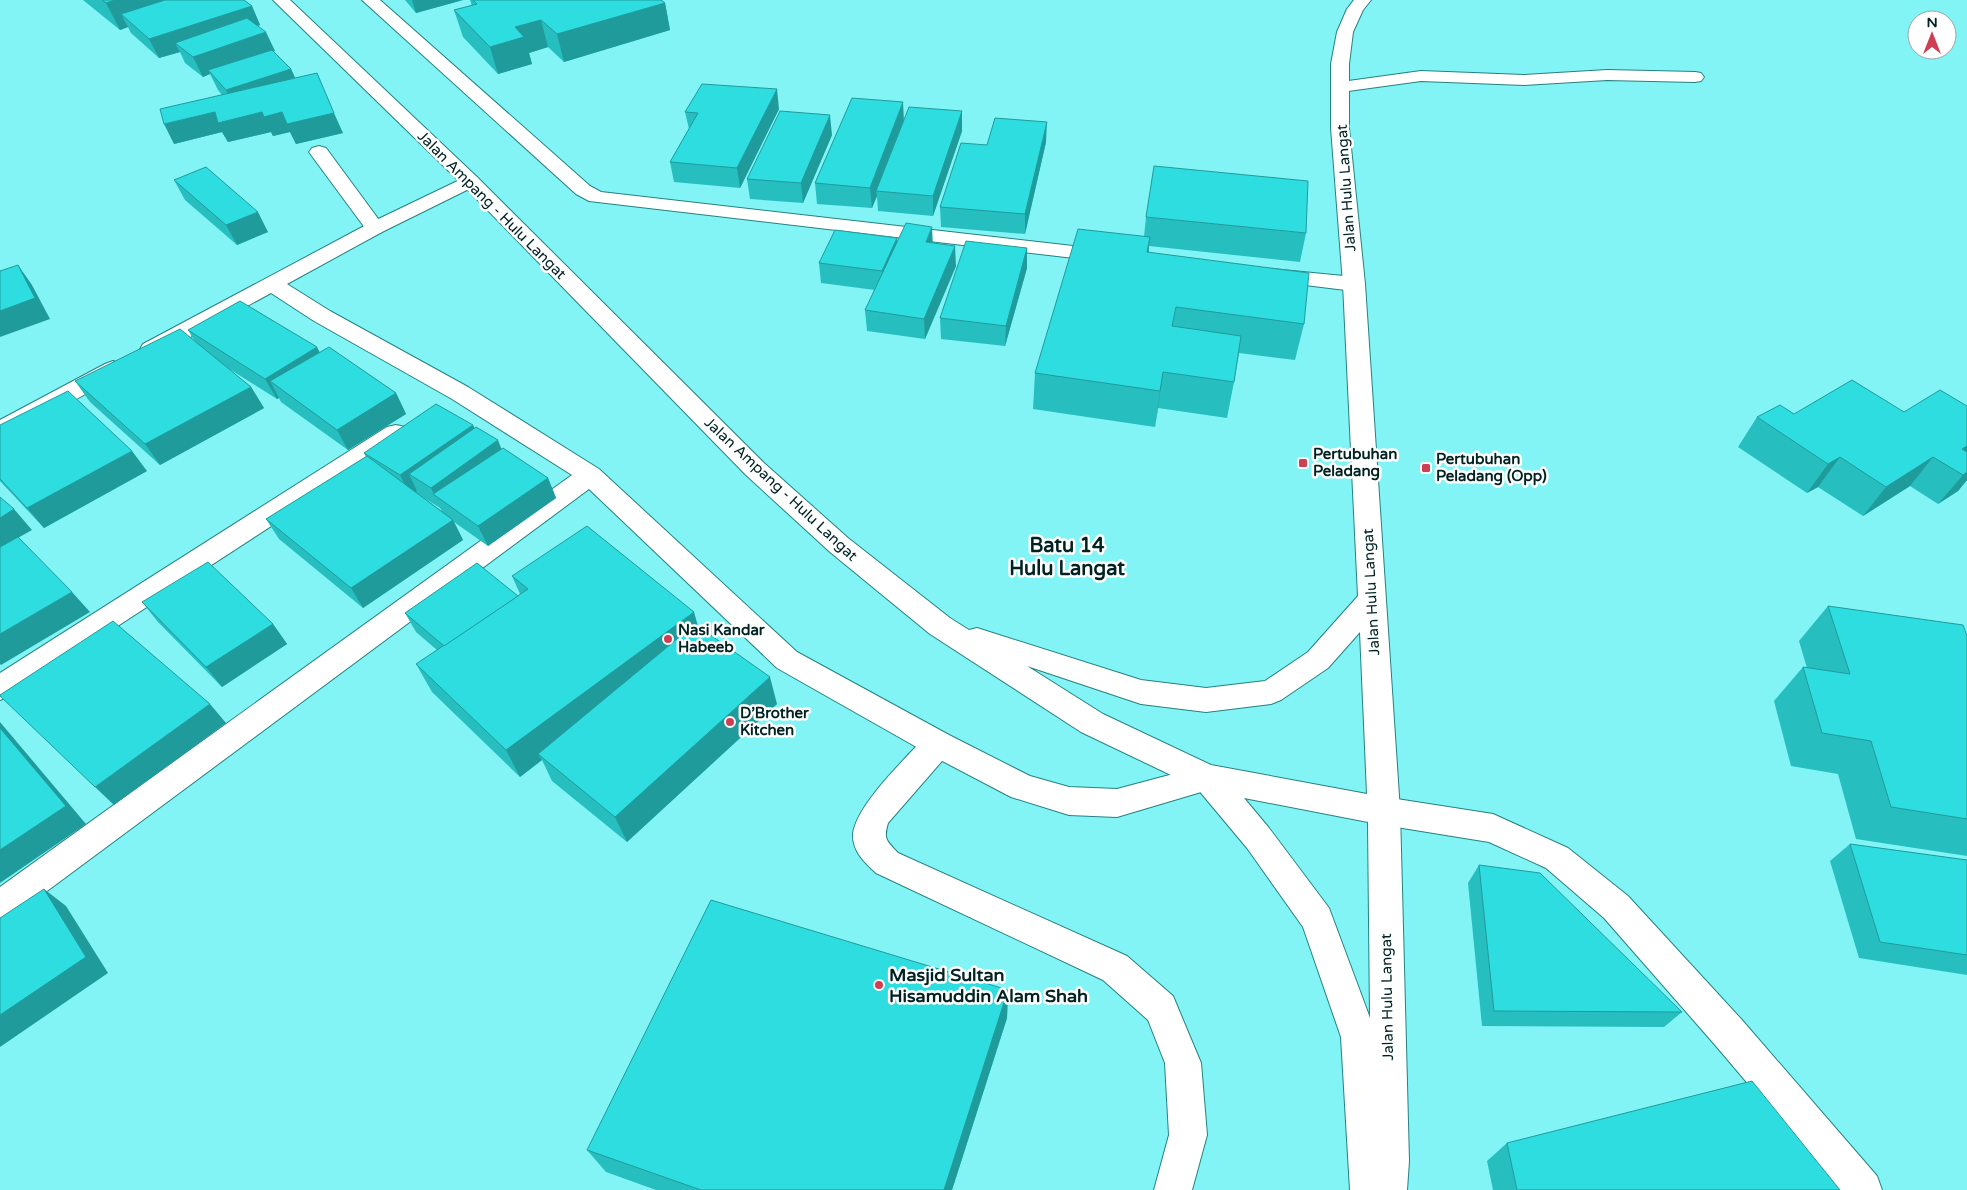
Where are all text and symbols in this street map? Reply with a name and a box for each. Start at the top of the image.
north arrow [1907,10,1957,60]
text: N [1926,14,1938,31]
street label: Jalan Hulu Langat [1333,124,1359,252]
street label: Jalan Ampang - Hulu Langat [414,127,570,283]
street label: Jalan Ampang - Hulu Langat [701,413,861,565]
place label: Pertubuhan Peladang [1313,445,1397,481]
place label: Pertubuhan Peladang (Opp) [1436,450,1547,486]
marker: Pertubuhan Peladang [1297,457,1309,469]
marker: Pertubuhan Peladang (Opp) [1420,462,1432,474]
street label: Jalan Hulu Langat [1359,528,1383,656]
district label: Batu 14 Hulu Langat [1009,534,1125,581]
place label: Nasi Kandar Habeeb [678,621,765,656]
marker: Nasi Kandar Habeeb [662,633,674,645]
place label: D’Brother Kitchen [740,704,809,739]
marker: D’Brother Kitchen [724,716,736,728]
street label: Jalan Hulu Langat [1377,933,1397,1061]
place label: Masjid Sultan Hisamuddin Alam Shah [889,964,1088,1007]
marker: Masjid Sultan Hisamuddin Alam Shah [873,979,885,991]

